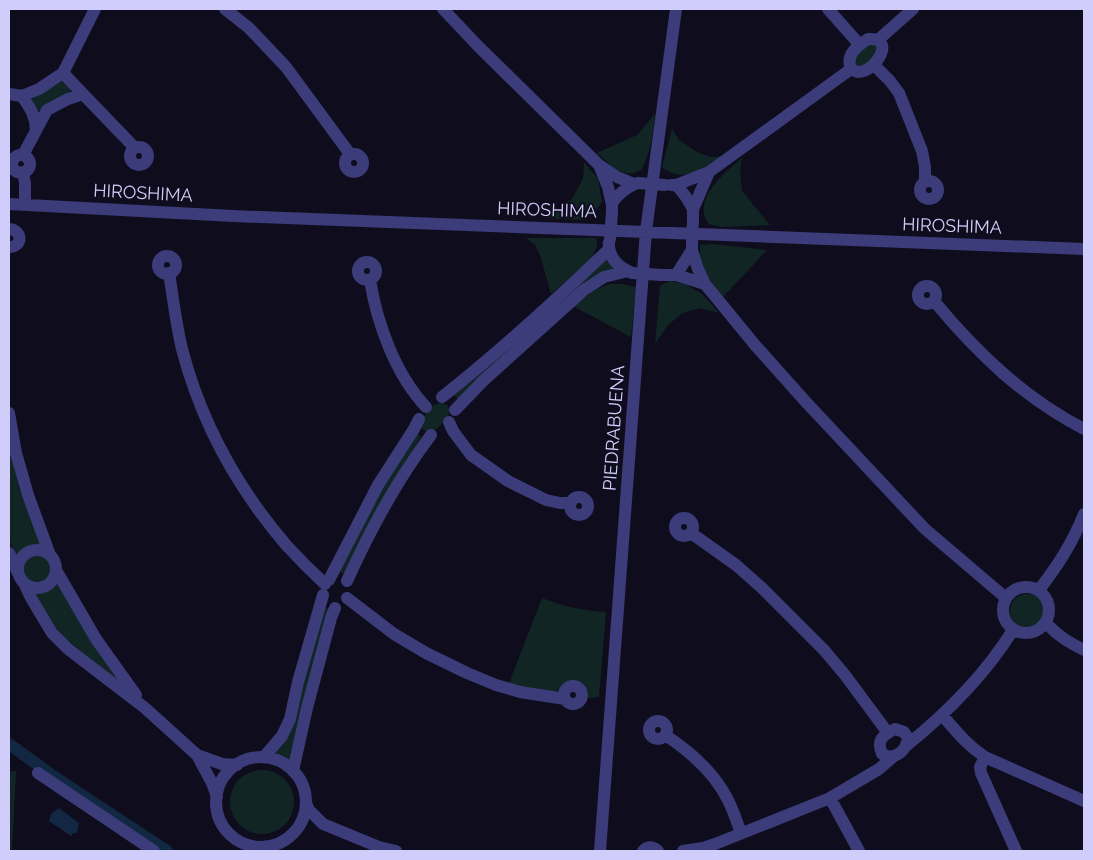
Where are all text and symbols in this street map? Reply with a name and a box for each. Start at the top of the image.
street label: HIROSHIMA [93,179,193,206]
street label: HIROSHIMA [497,197,597,222]
street label: HIROSHIMA [902,213,1002,238]
street label: PIEDRABUENA [599,364,628,492]

